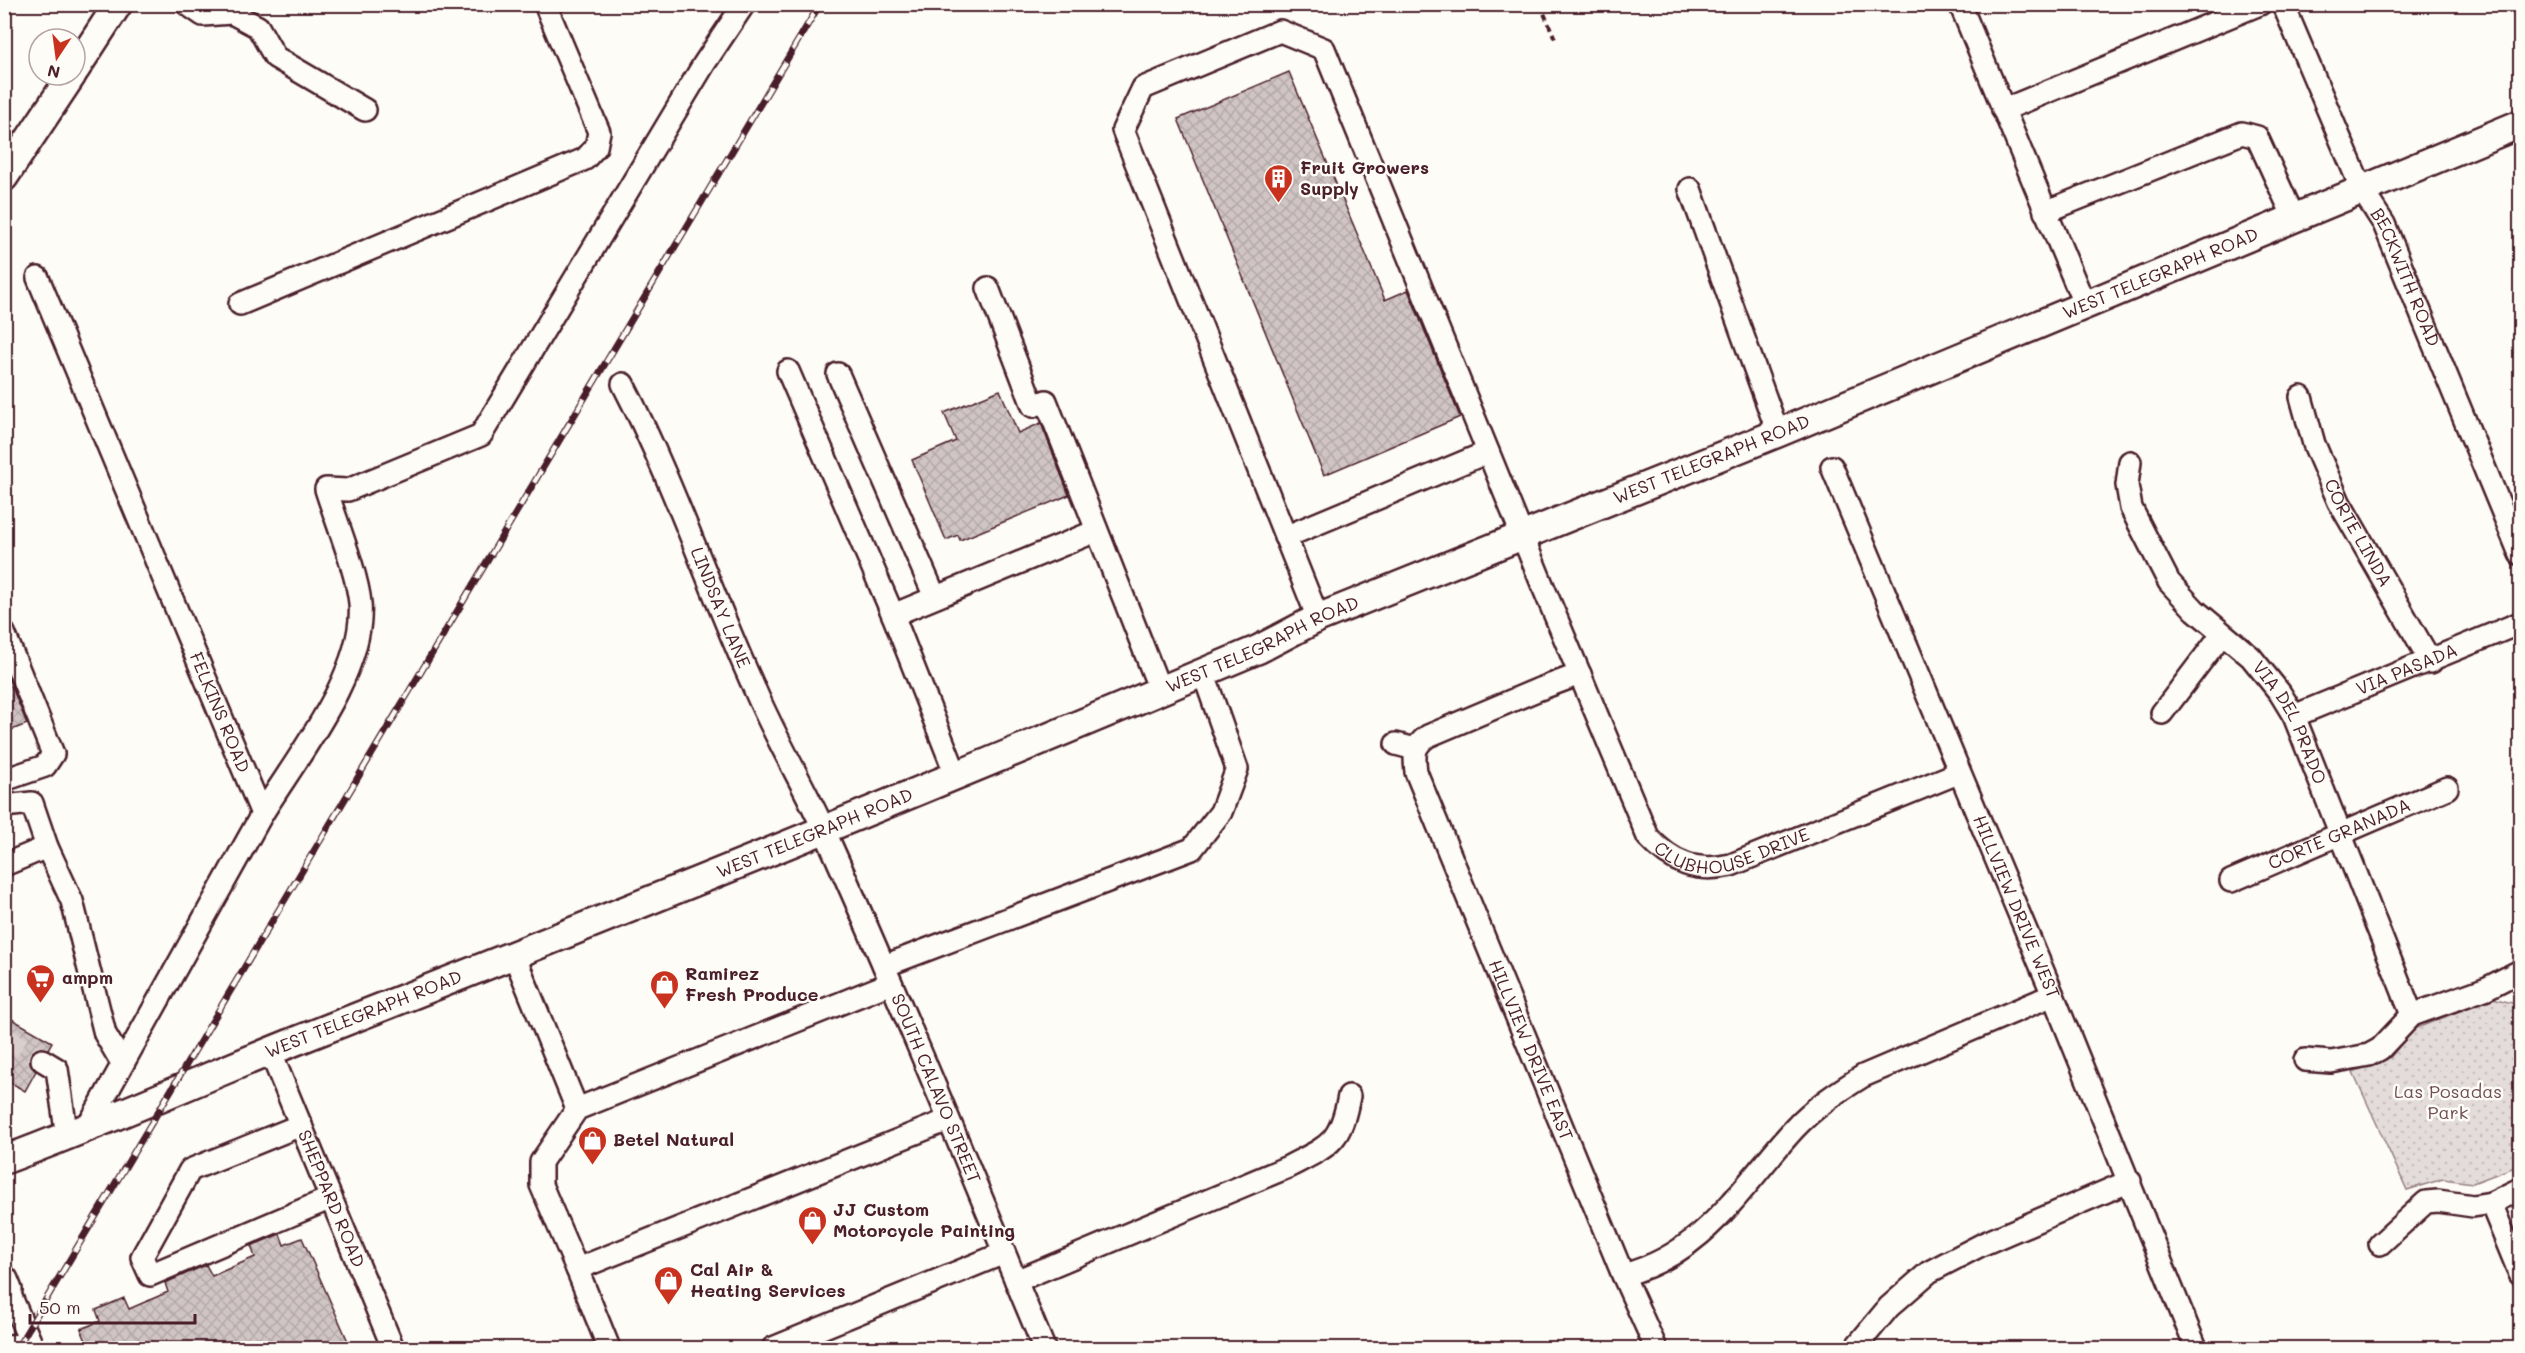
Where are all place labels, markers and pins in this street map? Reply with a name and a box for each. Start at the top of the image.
place label: Fruit Growers Supply [1300,155,1429,200]
building icon: Fruit Growers Supply [1263,162,1295,204]
place label: Ramirez Fresh Produce [685,961,819,1006]
supermarket icon: ampm [25,962,57,1004]
place label: ampm [62,965,113,989]
shop icon: Ramirez Fresh Produce [648,968,680,1010]
shop icon: Betel Natural [576,1124,608,1166]
place label: Betel Natural [613,1127,734,1151]
place label: JJ Custom Motorcycle Painting [833,1197,1015,1242]
shop icon: JJ Custom Motorcycle Painting [796,1204,828,1246]
place label: Cal Air & Heating Services [690,1257,846,1302]
shop icon: Cal Air & Heating Services [653,1264,685,1306]

